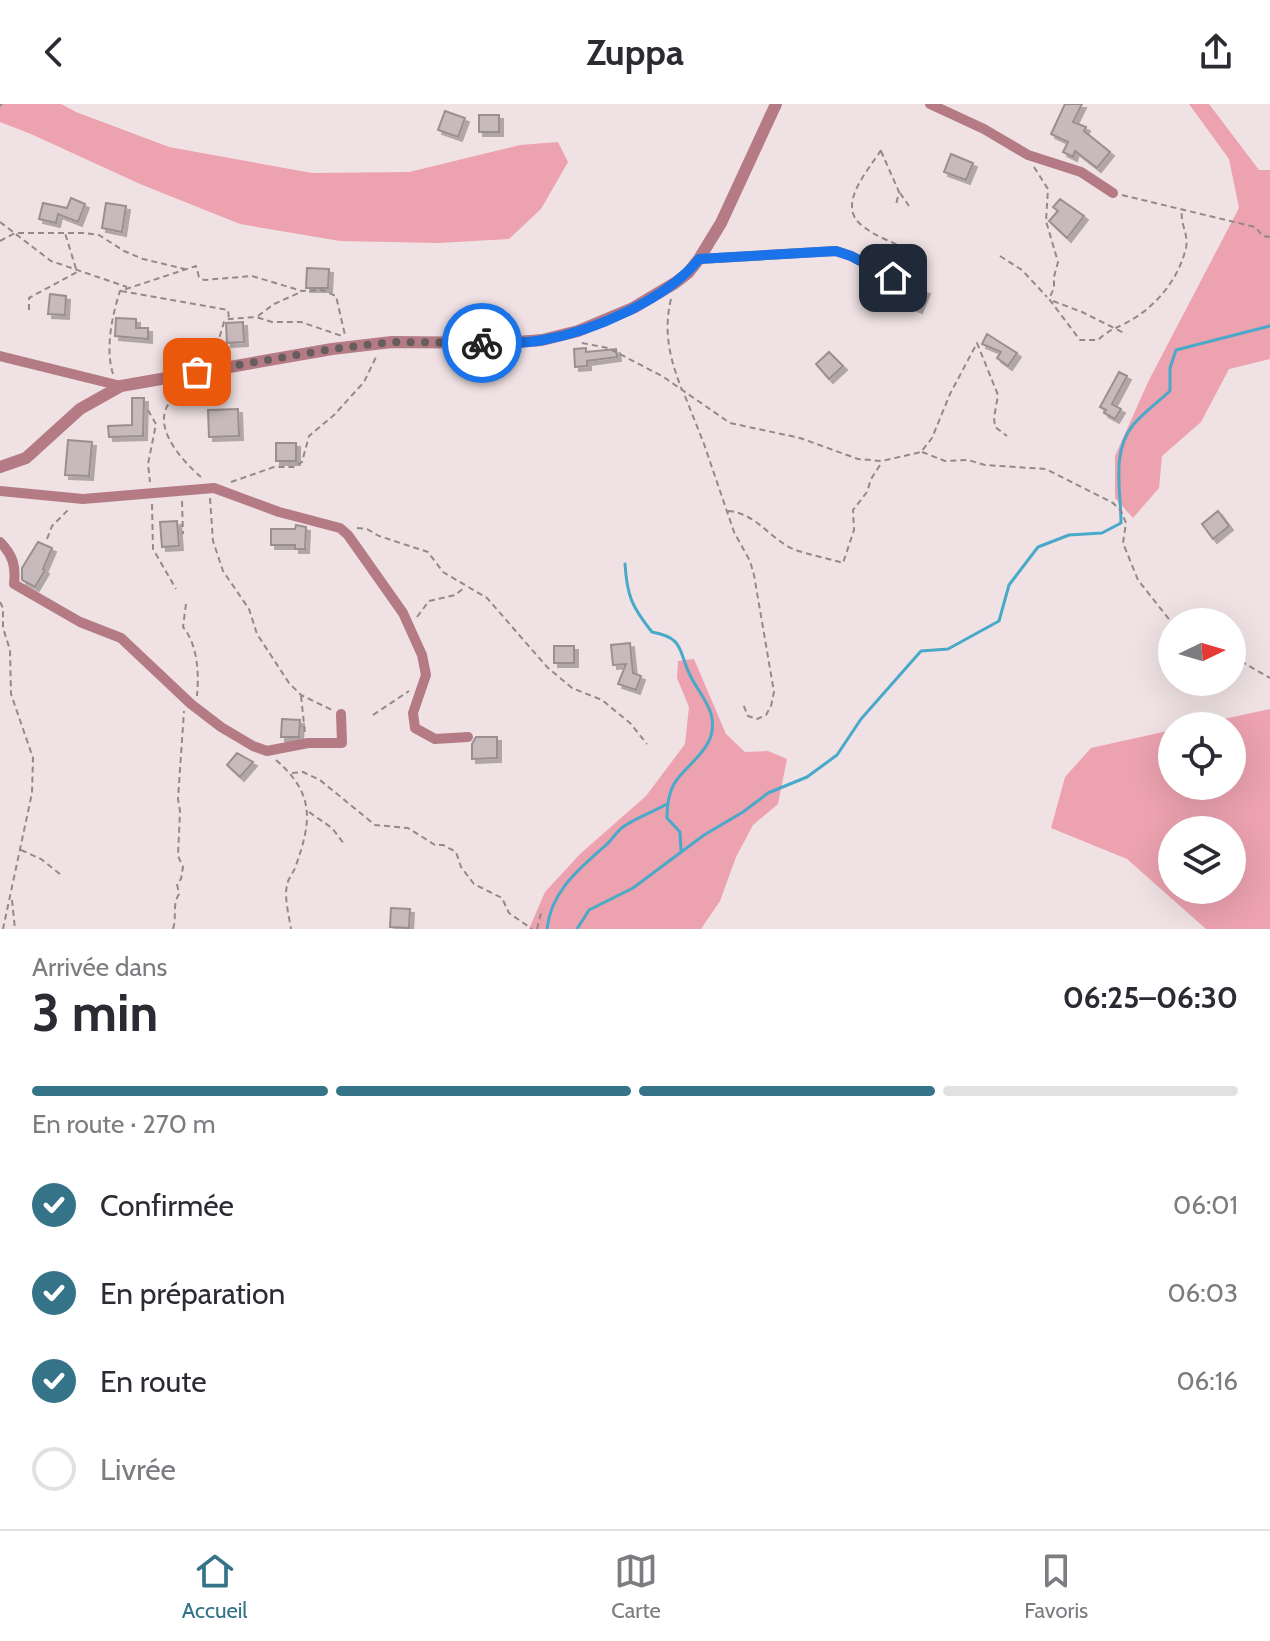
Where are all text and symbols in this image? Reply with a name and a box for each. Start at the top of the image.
icon: back [32,30,76,74]
text: Zuppa [586,30,684,74]
icon: share [1194,30,1238,74]
pin [859,244,927,312]
icon: home [871,256,915,300]
courier [442,303,522,383]
icon: bike [460,321,504,365]
pin [163,338,231,406]
icon: bag [175,350,219,394]
north arrow [1158,608,1246,696]
map controls [1158,608,1246,904]
button: locate [1158,712,1246,800]
button: layers [1158,816,1246,904]
text: Arrivée dans [32,951,167,983]
text: 06:25–06:30 [1063,979,1238,1016]
text: 3 min [32,981,158,1044]
text: En route · 270 m [32,1108,215,1140]
icon: check [32,1183,76,1227]
text: Confirmée [100,1187,234,1224]
text: 06:01 [1173,1189,1238,1221]
icon: check [32,1271,76,1315]
text: En préparation [100,1275,285,1312]
text: 06:03 [1167,1277,1238,1309]
icon: check [32,1359,76,1403]
text: En route [100,1363,207,1400]
text: 06:16 [1176,1365,1238,1397]
text: Livrée [100,1451,176,1488]
tab: Accueil [182,1549,248,1624]
tab: Carte [611,1549,661,1624]
tab: Favoris [1024,1549,1088,1624]

